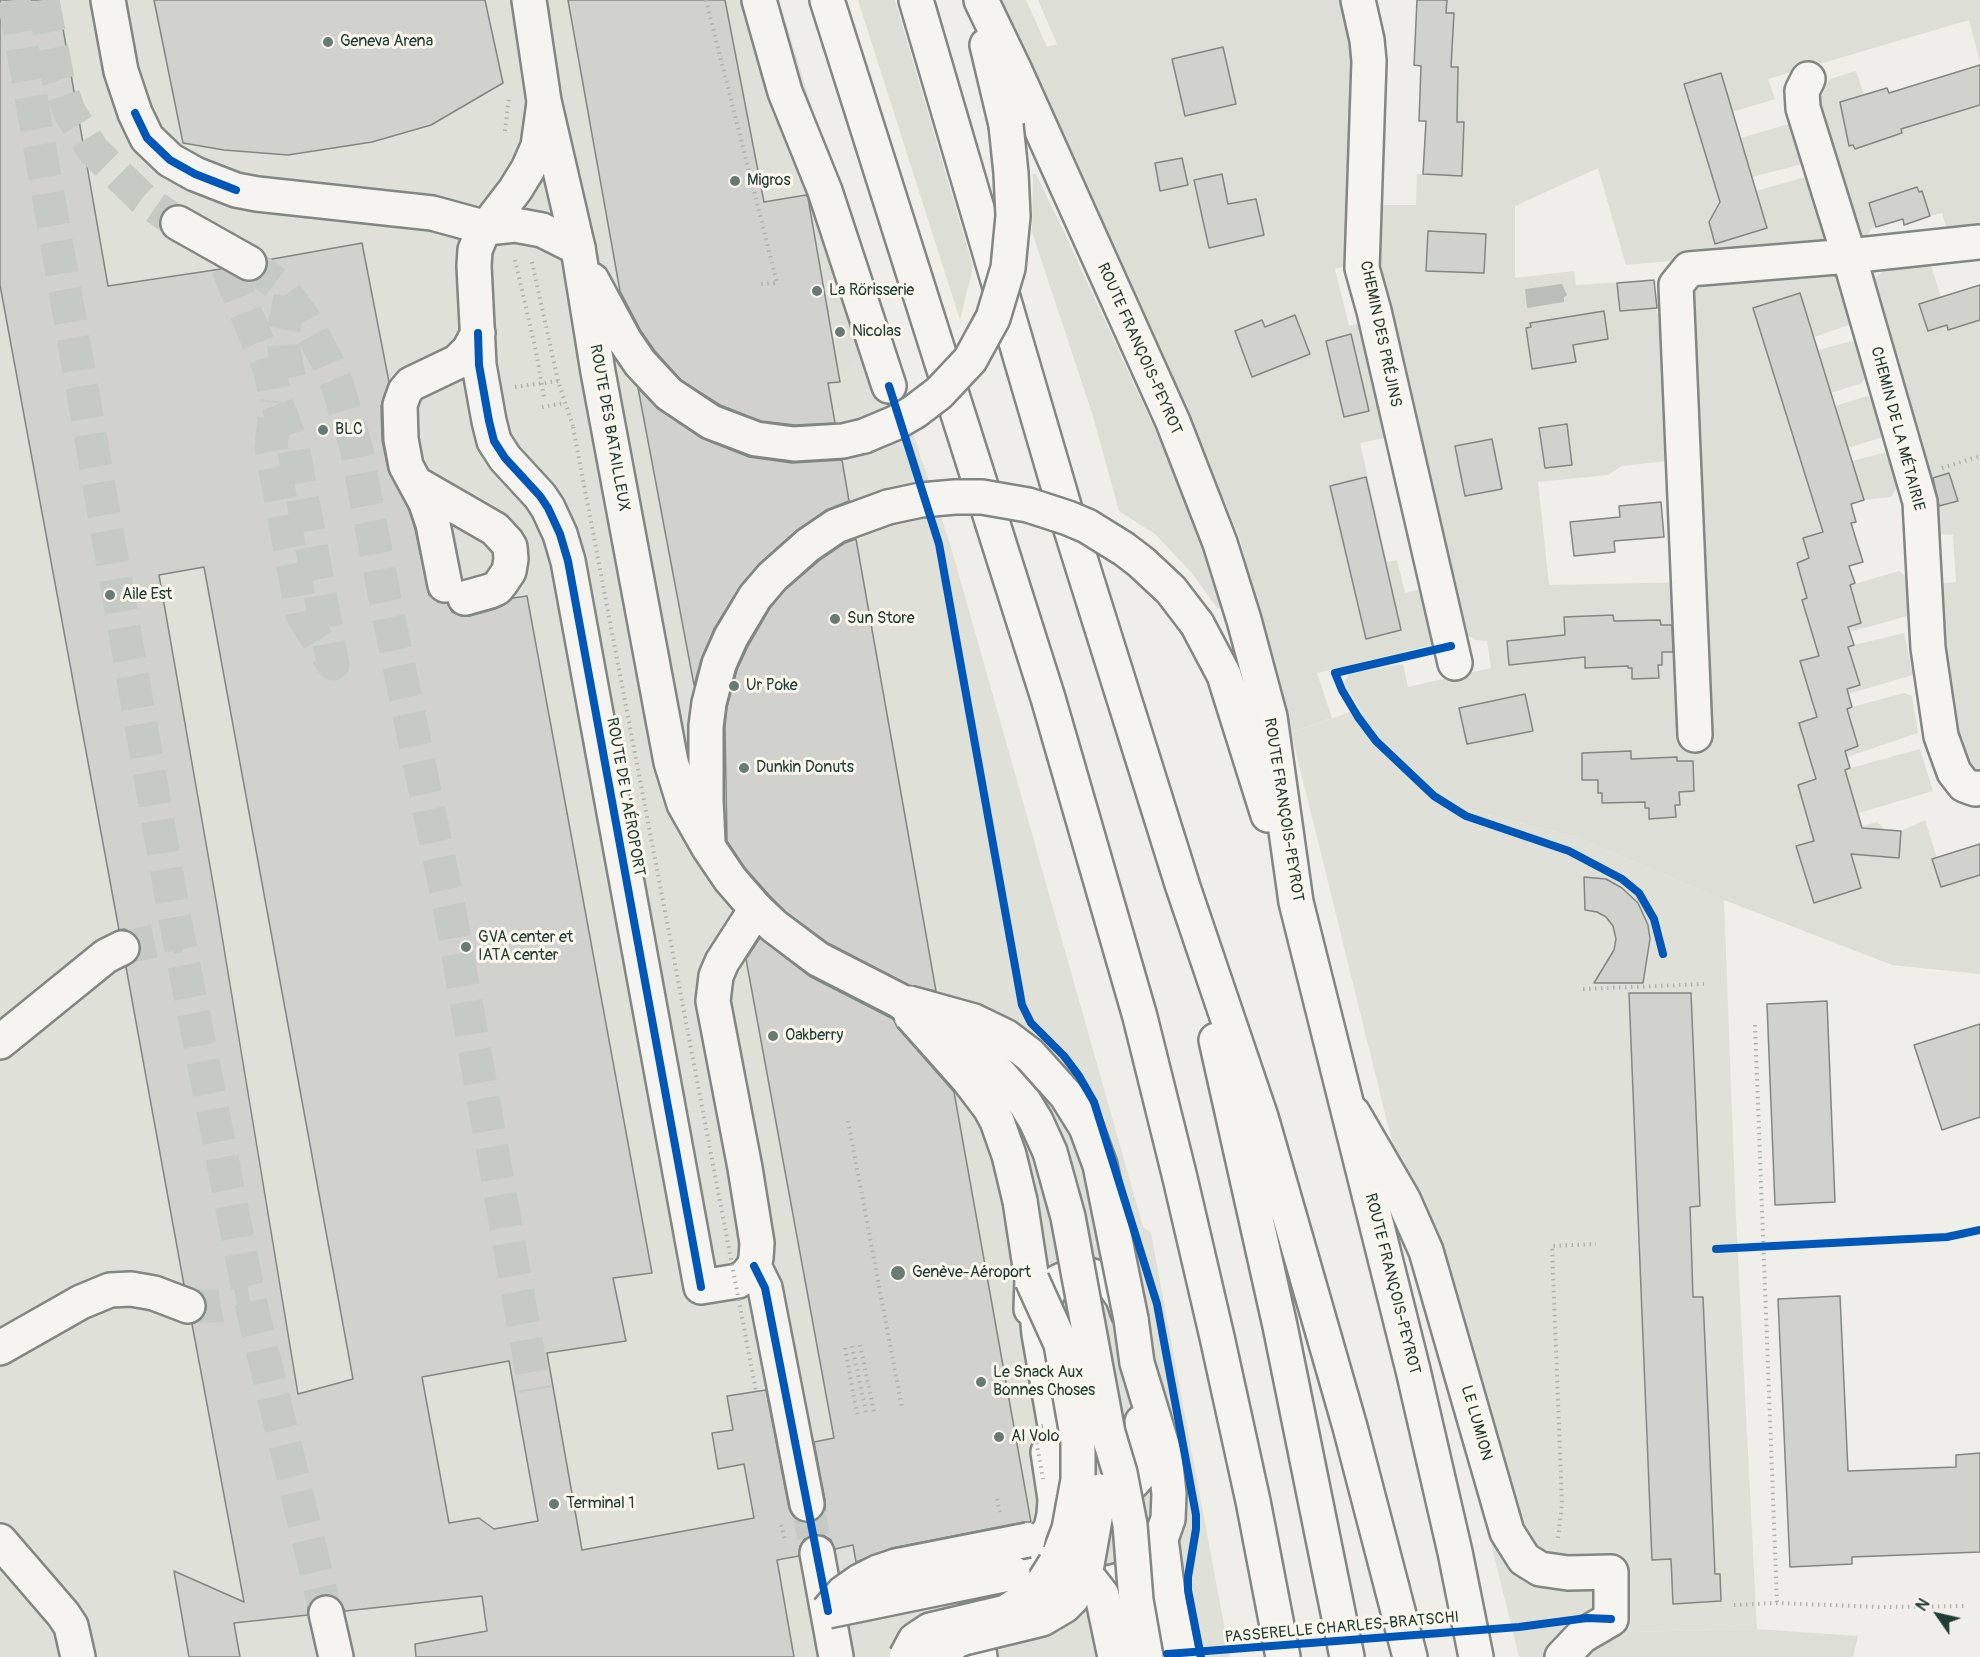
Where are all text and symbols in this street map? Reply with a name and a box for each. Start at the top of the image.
place label: Geneva Arena [340,32,433,52]
marker: Geneva Arena [321,35,335,49]
place label: Migros [747,171,791,191]
marker: Migros [728,174,742,188]
street label: CHEMIN DES PRÉJINS [1355,259,1405,409]
street label: ROUTE FRANÇOIS-PEYROT [1092,260,1186,438]
place label: La Rörisserie [829,281,914,301]
marker: La Rörisserie [810,284,824,298]
place label: Nicolas [852,322,901,342]
marker: Nicolas [833,325,847,339]
street label: ROUTE DES BATAILLEUX [585,343,633,513]
street label: CHEMIN DE LA MÉTAIRIE [1866,345,1928,513]
place label: BLC [335,420,363,440]
marker: BLC [316,423,330,437]
place label: Aile Est [122,585,172,605]
marker: Aile Est [103,588,117,602]
place label: Sun Store [847,609,915,629]
marker: Sun Store [828,612,842,626]
place label: Ur Poke [746,676,798,696]
marker: Ur Poke [727,679,741,693]
street label: ROUTE DE L'AÉROPORT [602,716,648,878]
street label: ROUTE FRANÇOIS-PEYROT [1259,717,1307,903]
place label: Dunkin Donuts [756,758,854,778]
marker: Dunkin Donuts [737,761,751,775]
place label: GVA center et IATA center [478,928,573,966]
marker: GVA center et IATA center [459,940,473,954]
place label: Oakberry [785,1026,843,1046]
marker: Oakberry [766,1029,780,1043]
street label: ROUTE FRANÇOIS-PEYROT [1360,1191,1424,1377]
place label: Genève-Aéroport [912,1263,1031,1283]
marker: Genève-Aéroport [889,1264,907,1282]
place label: Le Snack Aux Bonnes Choses [993,1363,1095,1401]
marker: Le Snack Aux Bonnes Choses [974,1375,988,1389]
street label: LE LUMION [1456,1383,1496,1463]
place label: Al Volo [1011,1427,1059,1447]
marker: Al Volo [992,1430,1006,1444]
place label: Terminal 1 [566,1494,634,1514]
marker: Terminal 1 [547,1497,561,1511]
north arrow [1908,1585,1968,1645]
text: N [1912,1595,1934,1615]
street label: PASSERELLE CHARLES-BRATSCHI [1224,1608,1460,1648]

